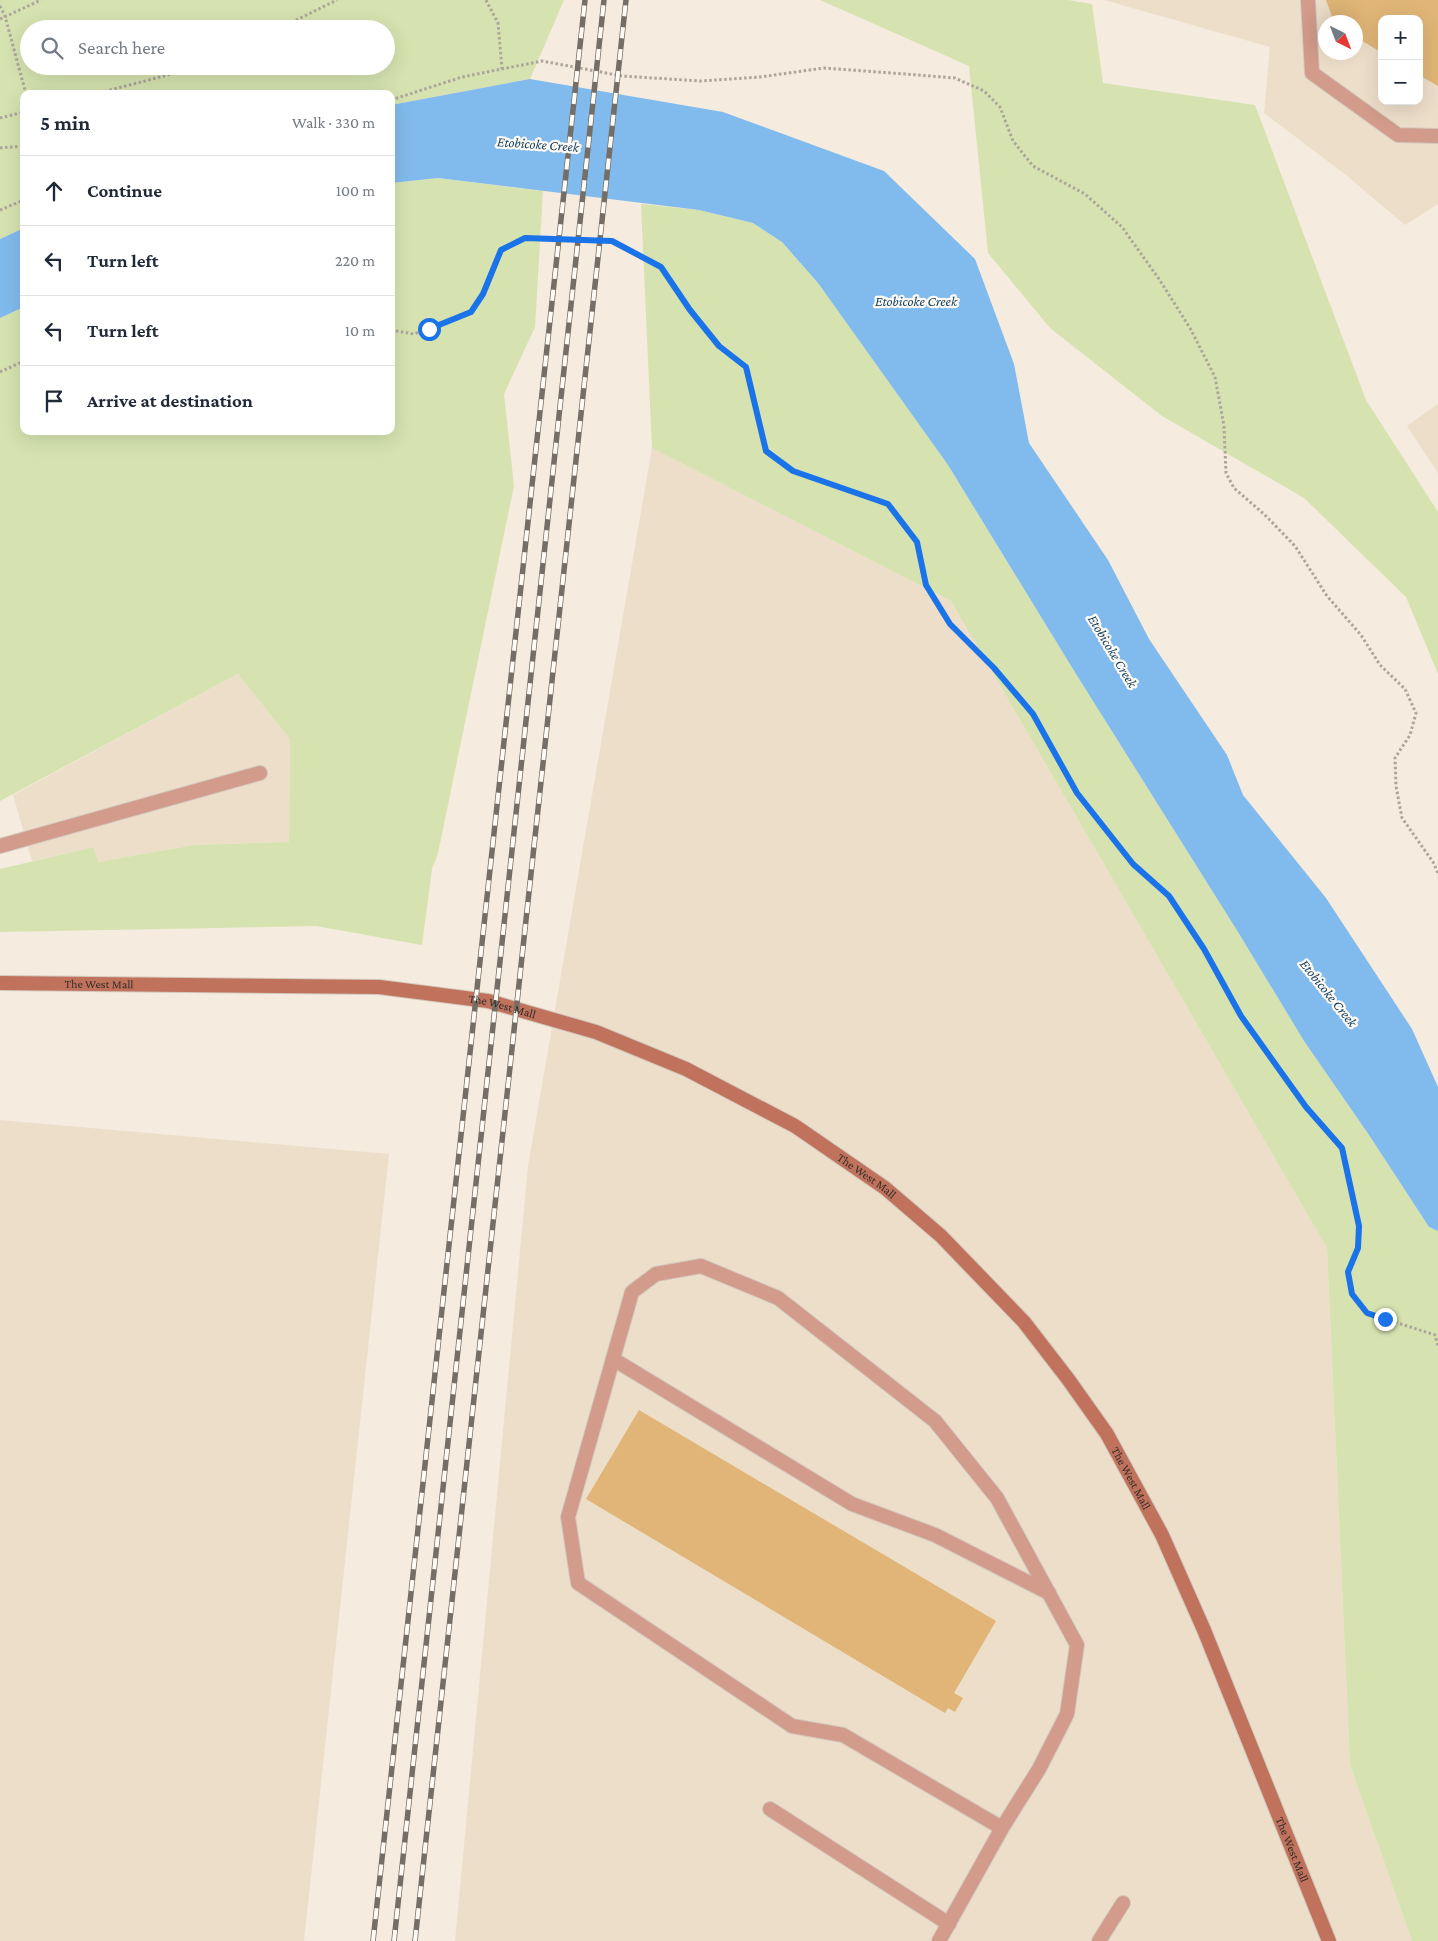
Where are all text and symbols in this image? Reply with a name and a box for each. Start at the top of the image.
north arrow [1318,15,1363,60]
map controls [1378,15,1423,105]
button: + [1378,15,1423,60]
search box [20,20,395,75]
icon: search [38,34,66,62]
text: Search here [78,37,165,58]
button: − [1378,60,1423,105]
text: 5 min [40,111,90,135]
text: Walk · 330 m [292,114,375,131]
water label: Etobicoke Creek [497,133,580,155]
icon: ahead [40,177,68,205]
text: Continue [87,180,162,201]
text: 100 m [336,182,375,199]
icon: left [40,247,68,275]
text: Turn left [87,250,159,271]
text: 220 m [335,252,375,269]
water label: Etobicoke Creek [875,293,958,309]
icon: left [40,317,68,345]
route start [418,318,441,341]
text: Turn left [87,320,159,341]
text: 10 m [345,322,375,339]
icon: arrive [40,387,68,415]
text: Arrive at destination [87,390,253,411]
water label: Etobicoke Creek [1085,612,1141,691]
water label: Etobicoke Creek [1297,956,1362,1031]
street label: The West Mall [64,977,134,991]
street label: The West Mall [468,992,538,1021]
street label: The West Mall [835,1150,899,1202]
route end [1374,1308,1397,1331]
street label: The West Mall [1108,1445,1154,1512]
street label: The West Mall [1273,1815,1312,1884]

